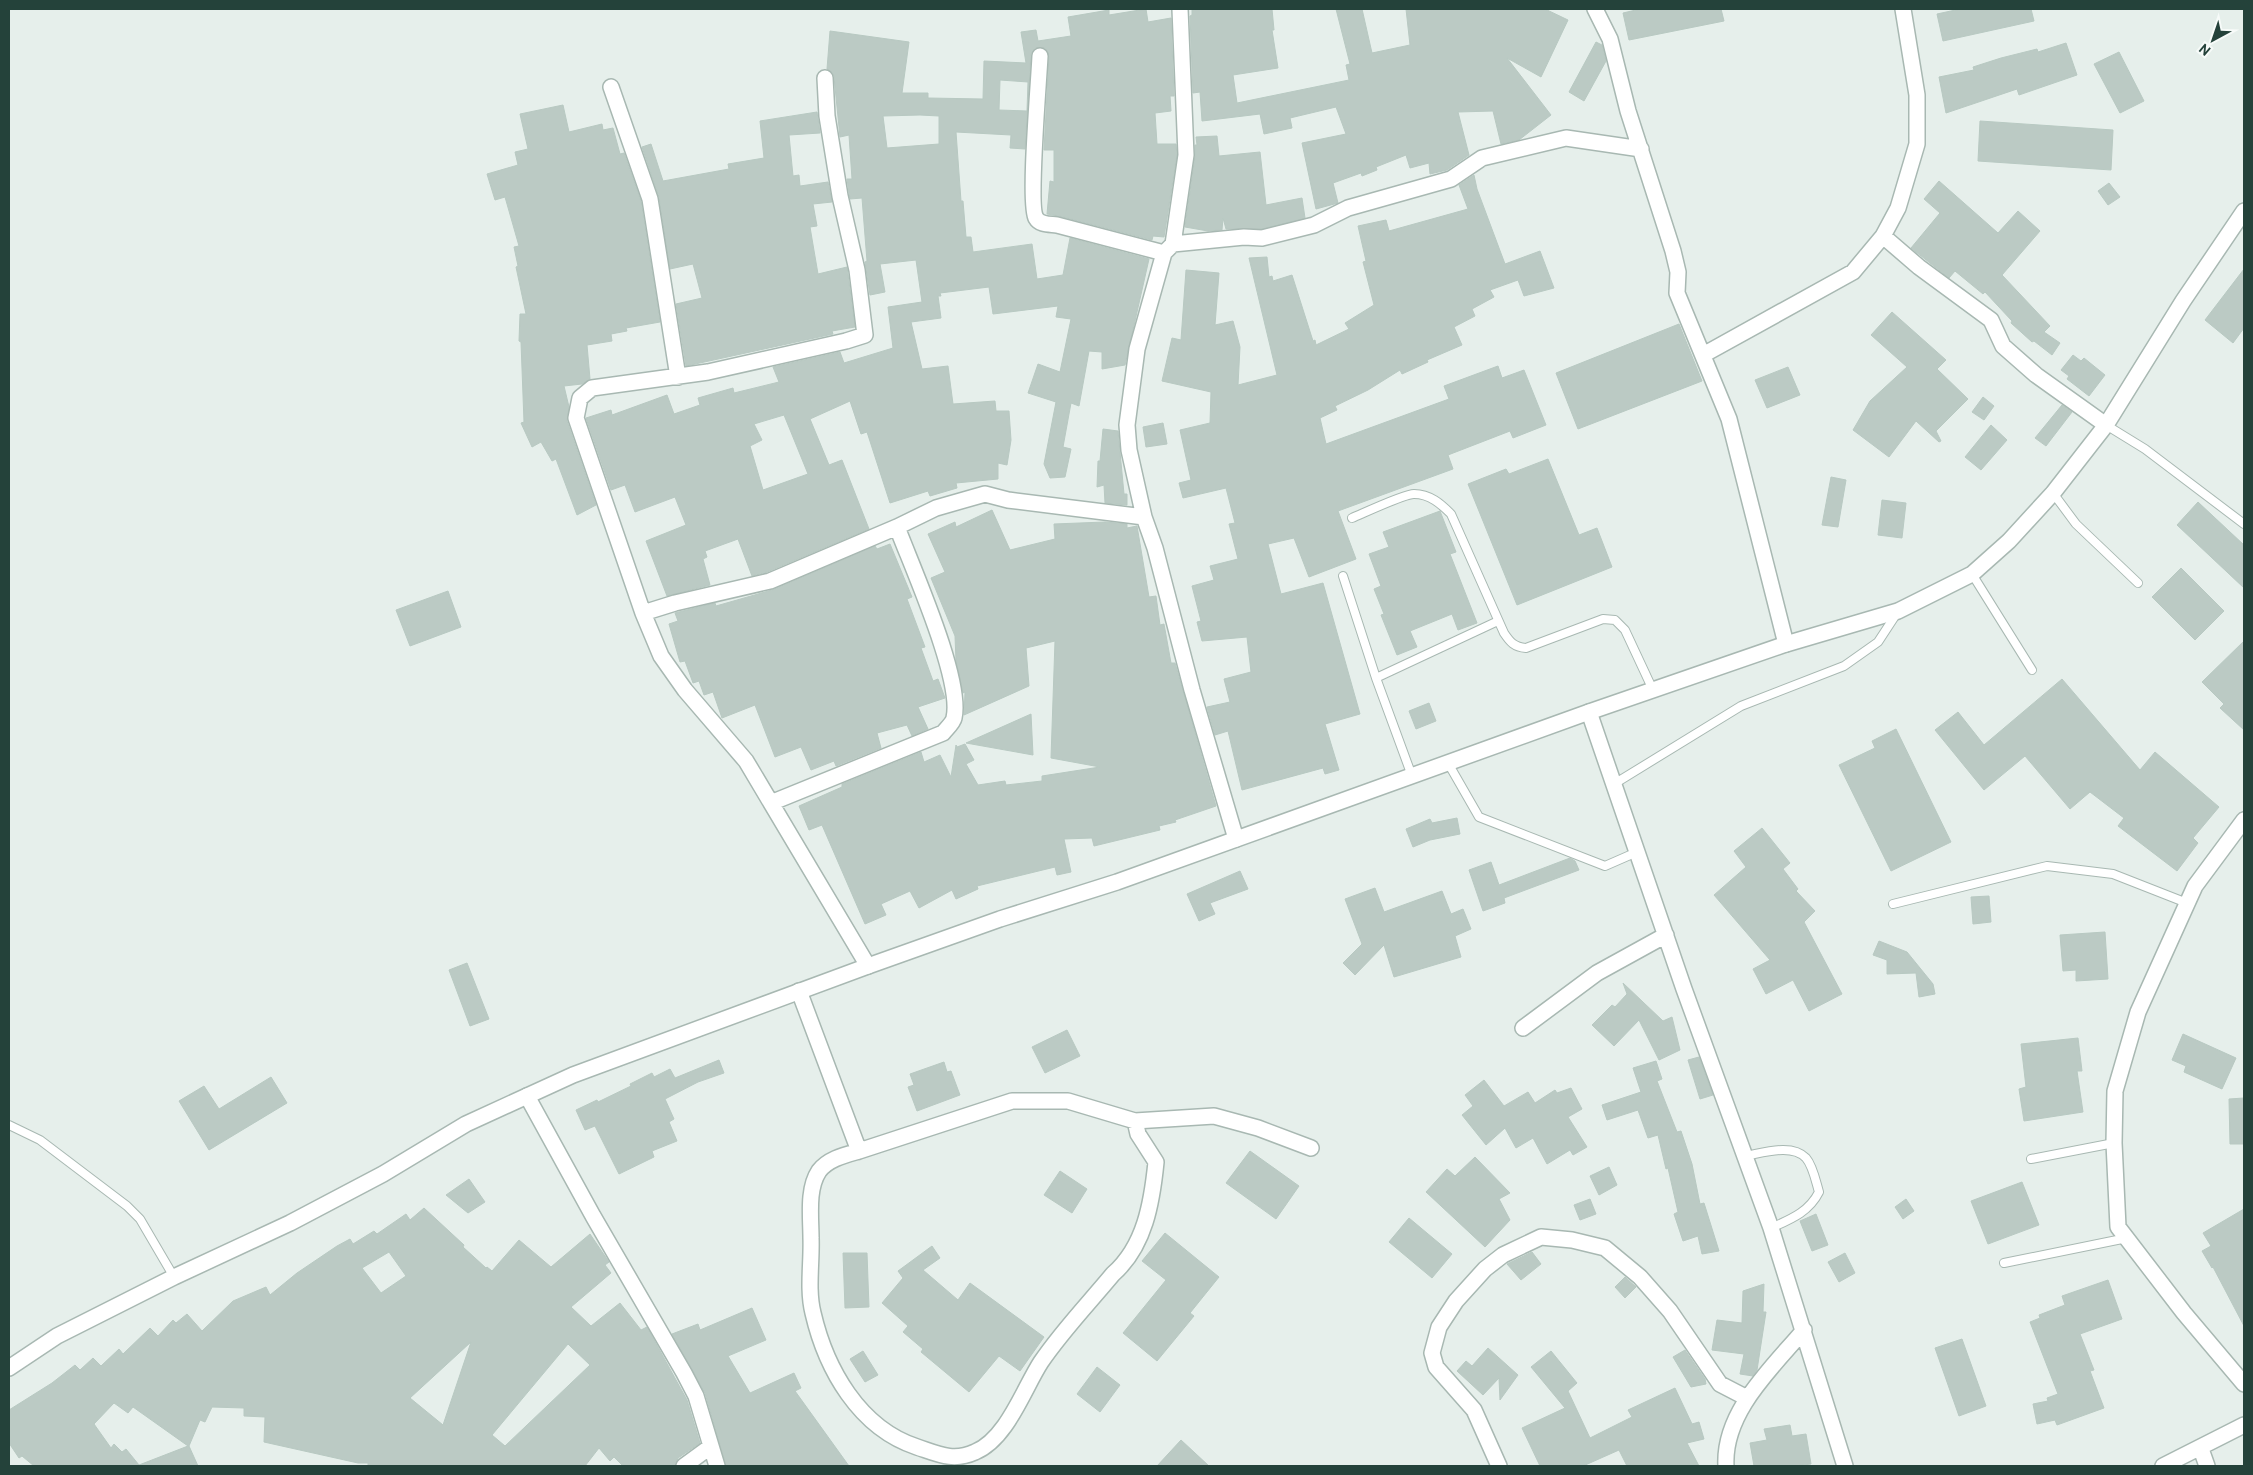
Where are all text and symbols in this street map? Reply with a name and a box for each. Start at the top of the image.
north arrow [2188,15,2238,65]
text: N [2196,39,2215,59]

